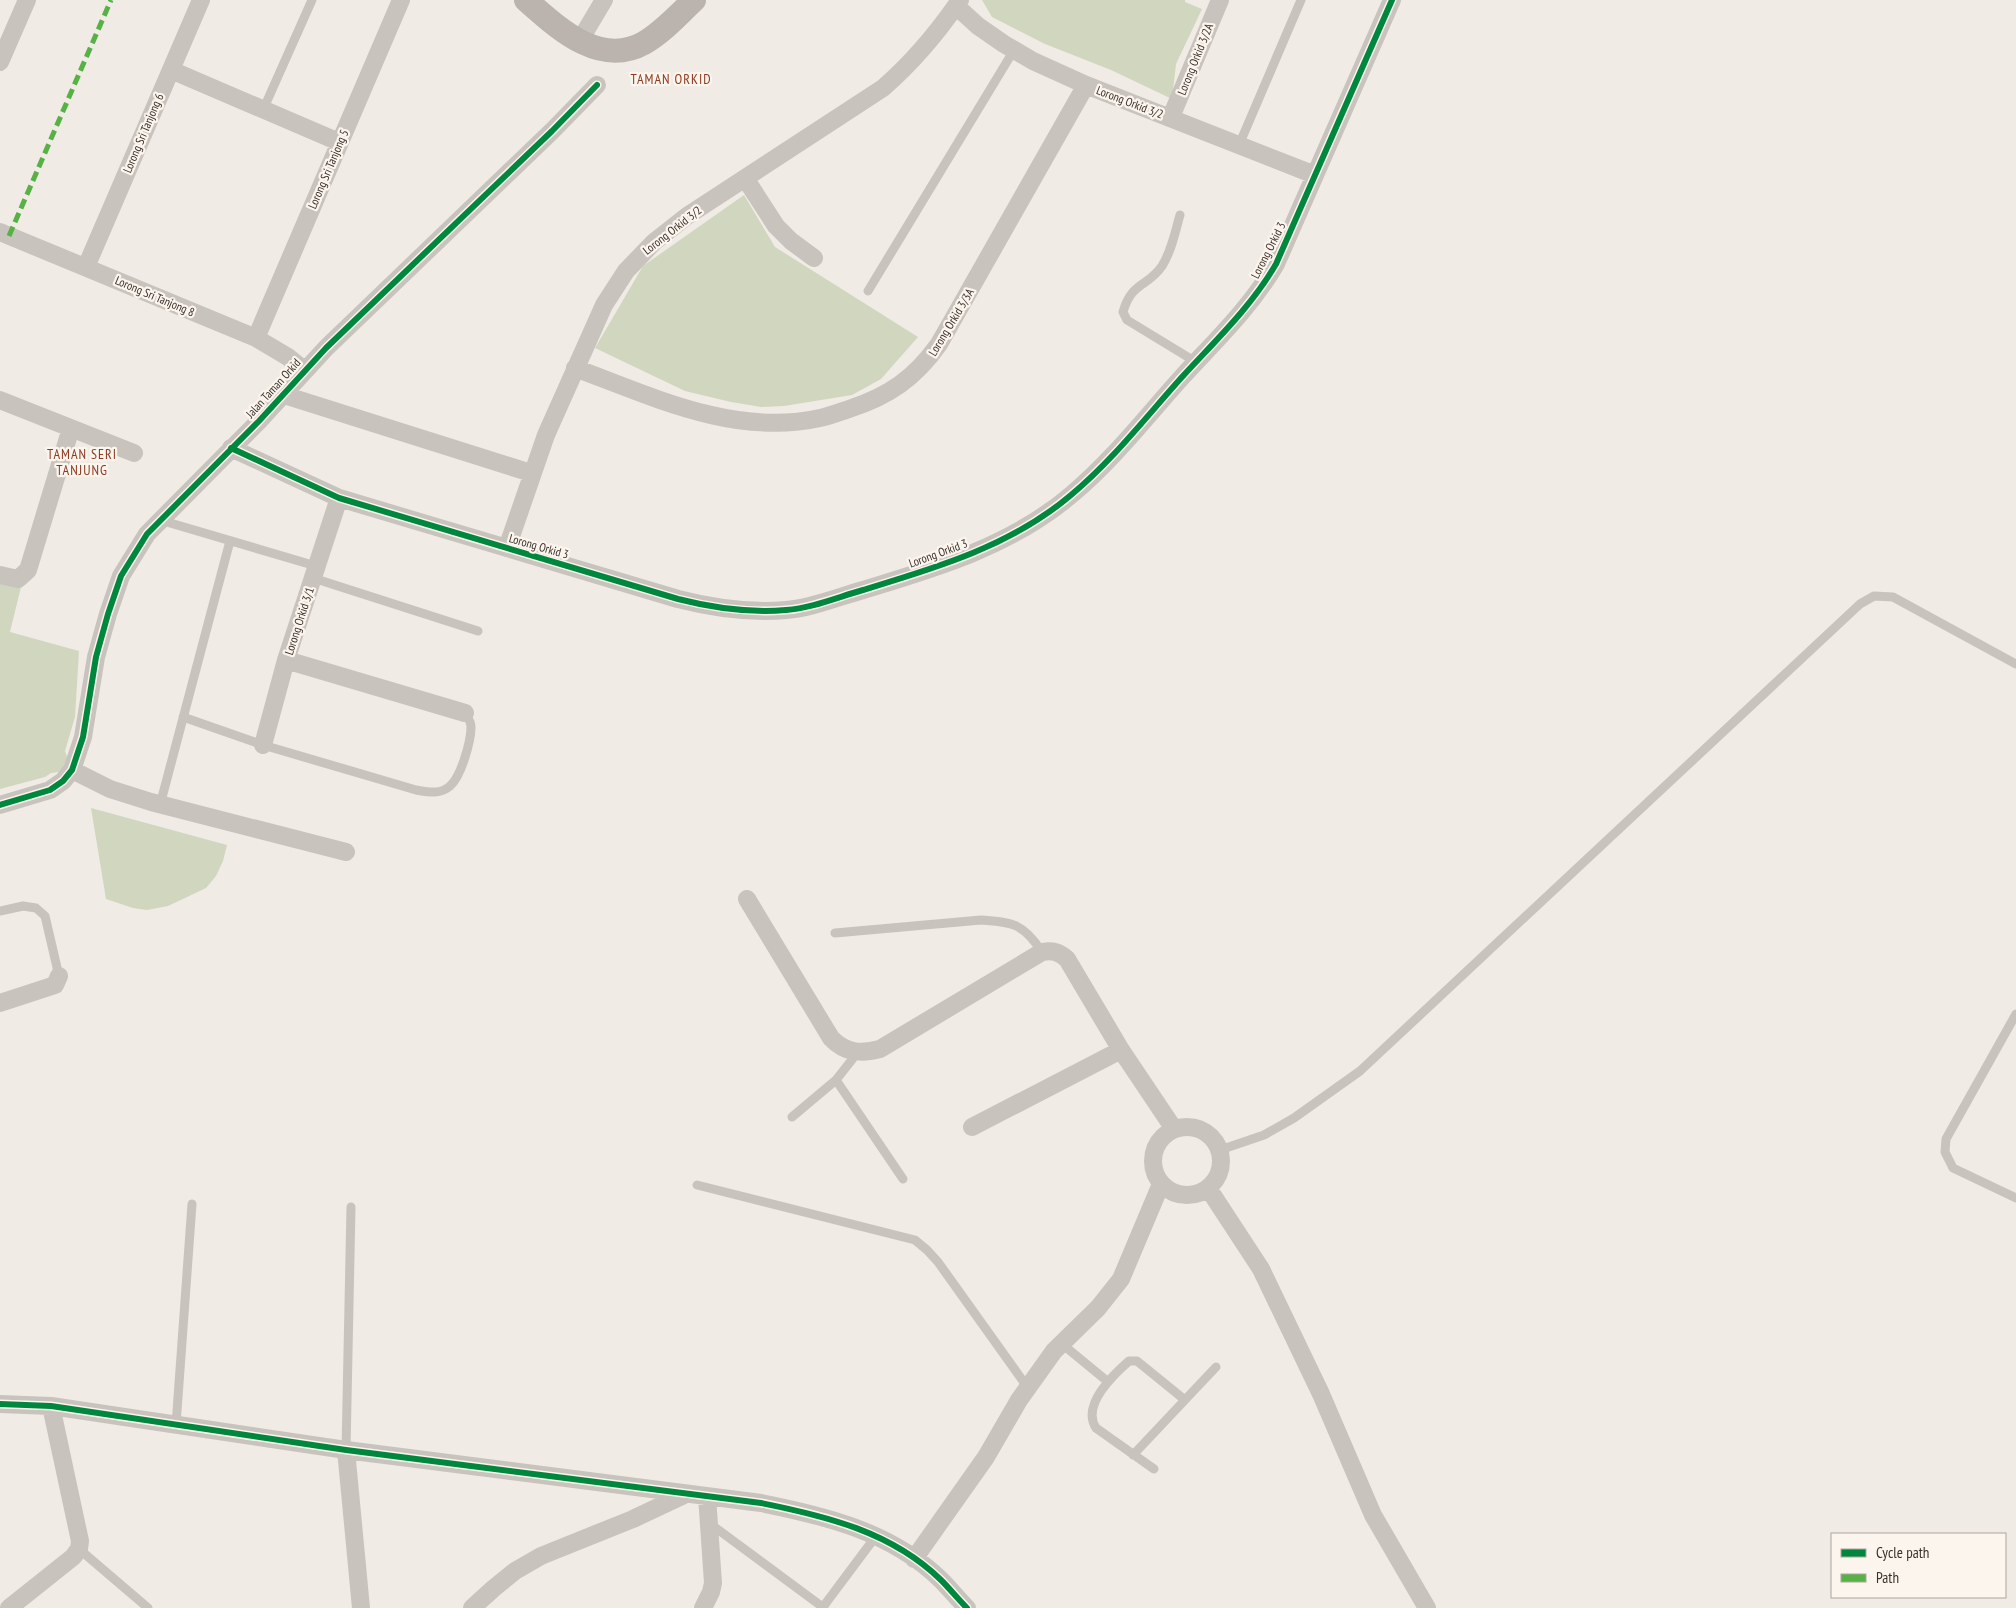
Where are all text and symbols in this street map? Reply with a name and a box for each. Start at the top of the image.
street label: Lorong Orkid 3/2A [1174,21,1216,97]
district label: TAMAN ORKID [630,70,712,88]
street label: Lorong Orkid 3/2 [1094,82,1166,122]
street label: Lorong Sri Tanjong 6 [120,91,166,175]
street label: Lorong Sri Tanjong 5 [305,127,351,211]
street label: Lorong Orkid 3/2 [640,202,704,258]
street label: Lorong Orkid 3 [1247,219,1289,281]
street label: Lorong Sri Tanjong 8 [113,273,197,319]
street label: Lorong Orkid 3/3A [925,285,977,358]
street label: Jalan Taman Orkid [242,355,304,422]
district label: TAMAN SERI TANJUNG [47,445,117,479]
street label: Lorong Orkid 3 [507,530,571,562]
street label: Lorong Orkid 3 [907,535,969,571]
street label: Lorong Orkid 3/1 [281,585,317,657]
legend [1831,1533,2006,1598]
text: Cycle path [1876,1543,1929,1562]
text: Path [1876,1568,1899,1587]

